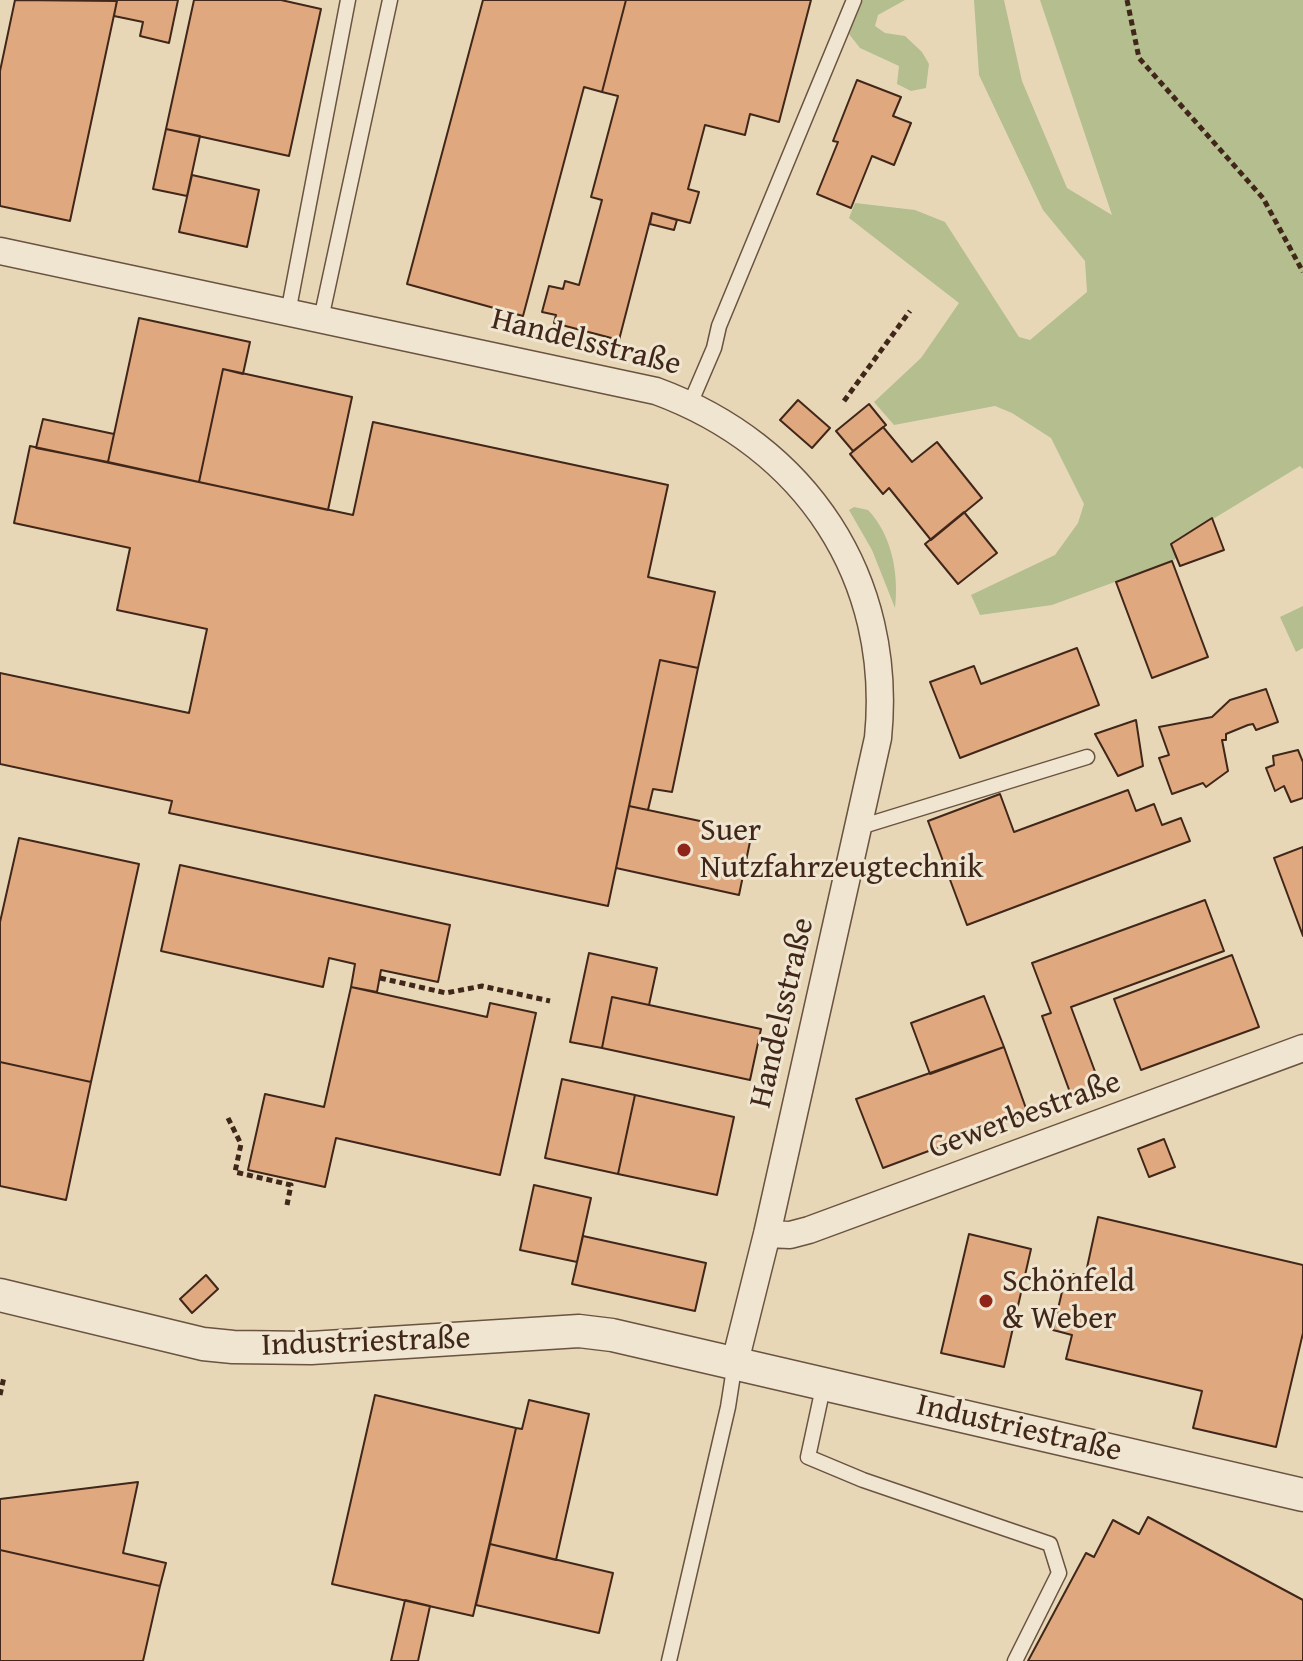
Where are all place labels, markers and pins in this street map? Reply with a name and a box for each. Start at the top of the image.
place label: Suer Nutzfahrzeugtechnik [700,813,984,888]
marker: Suer Nutzfahrzeugtechnik [675,841,693,859]
place label: Schönfeld & Weber [1002,1264,1135,1339]
marker: Schönfeld & Weber [977,1292,995,1310]

